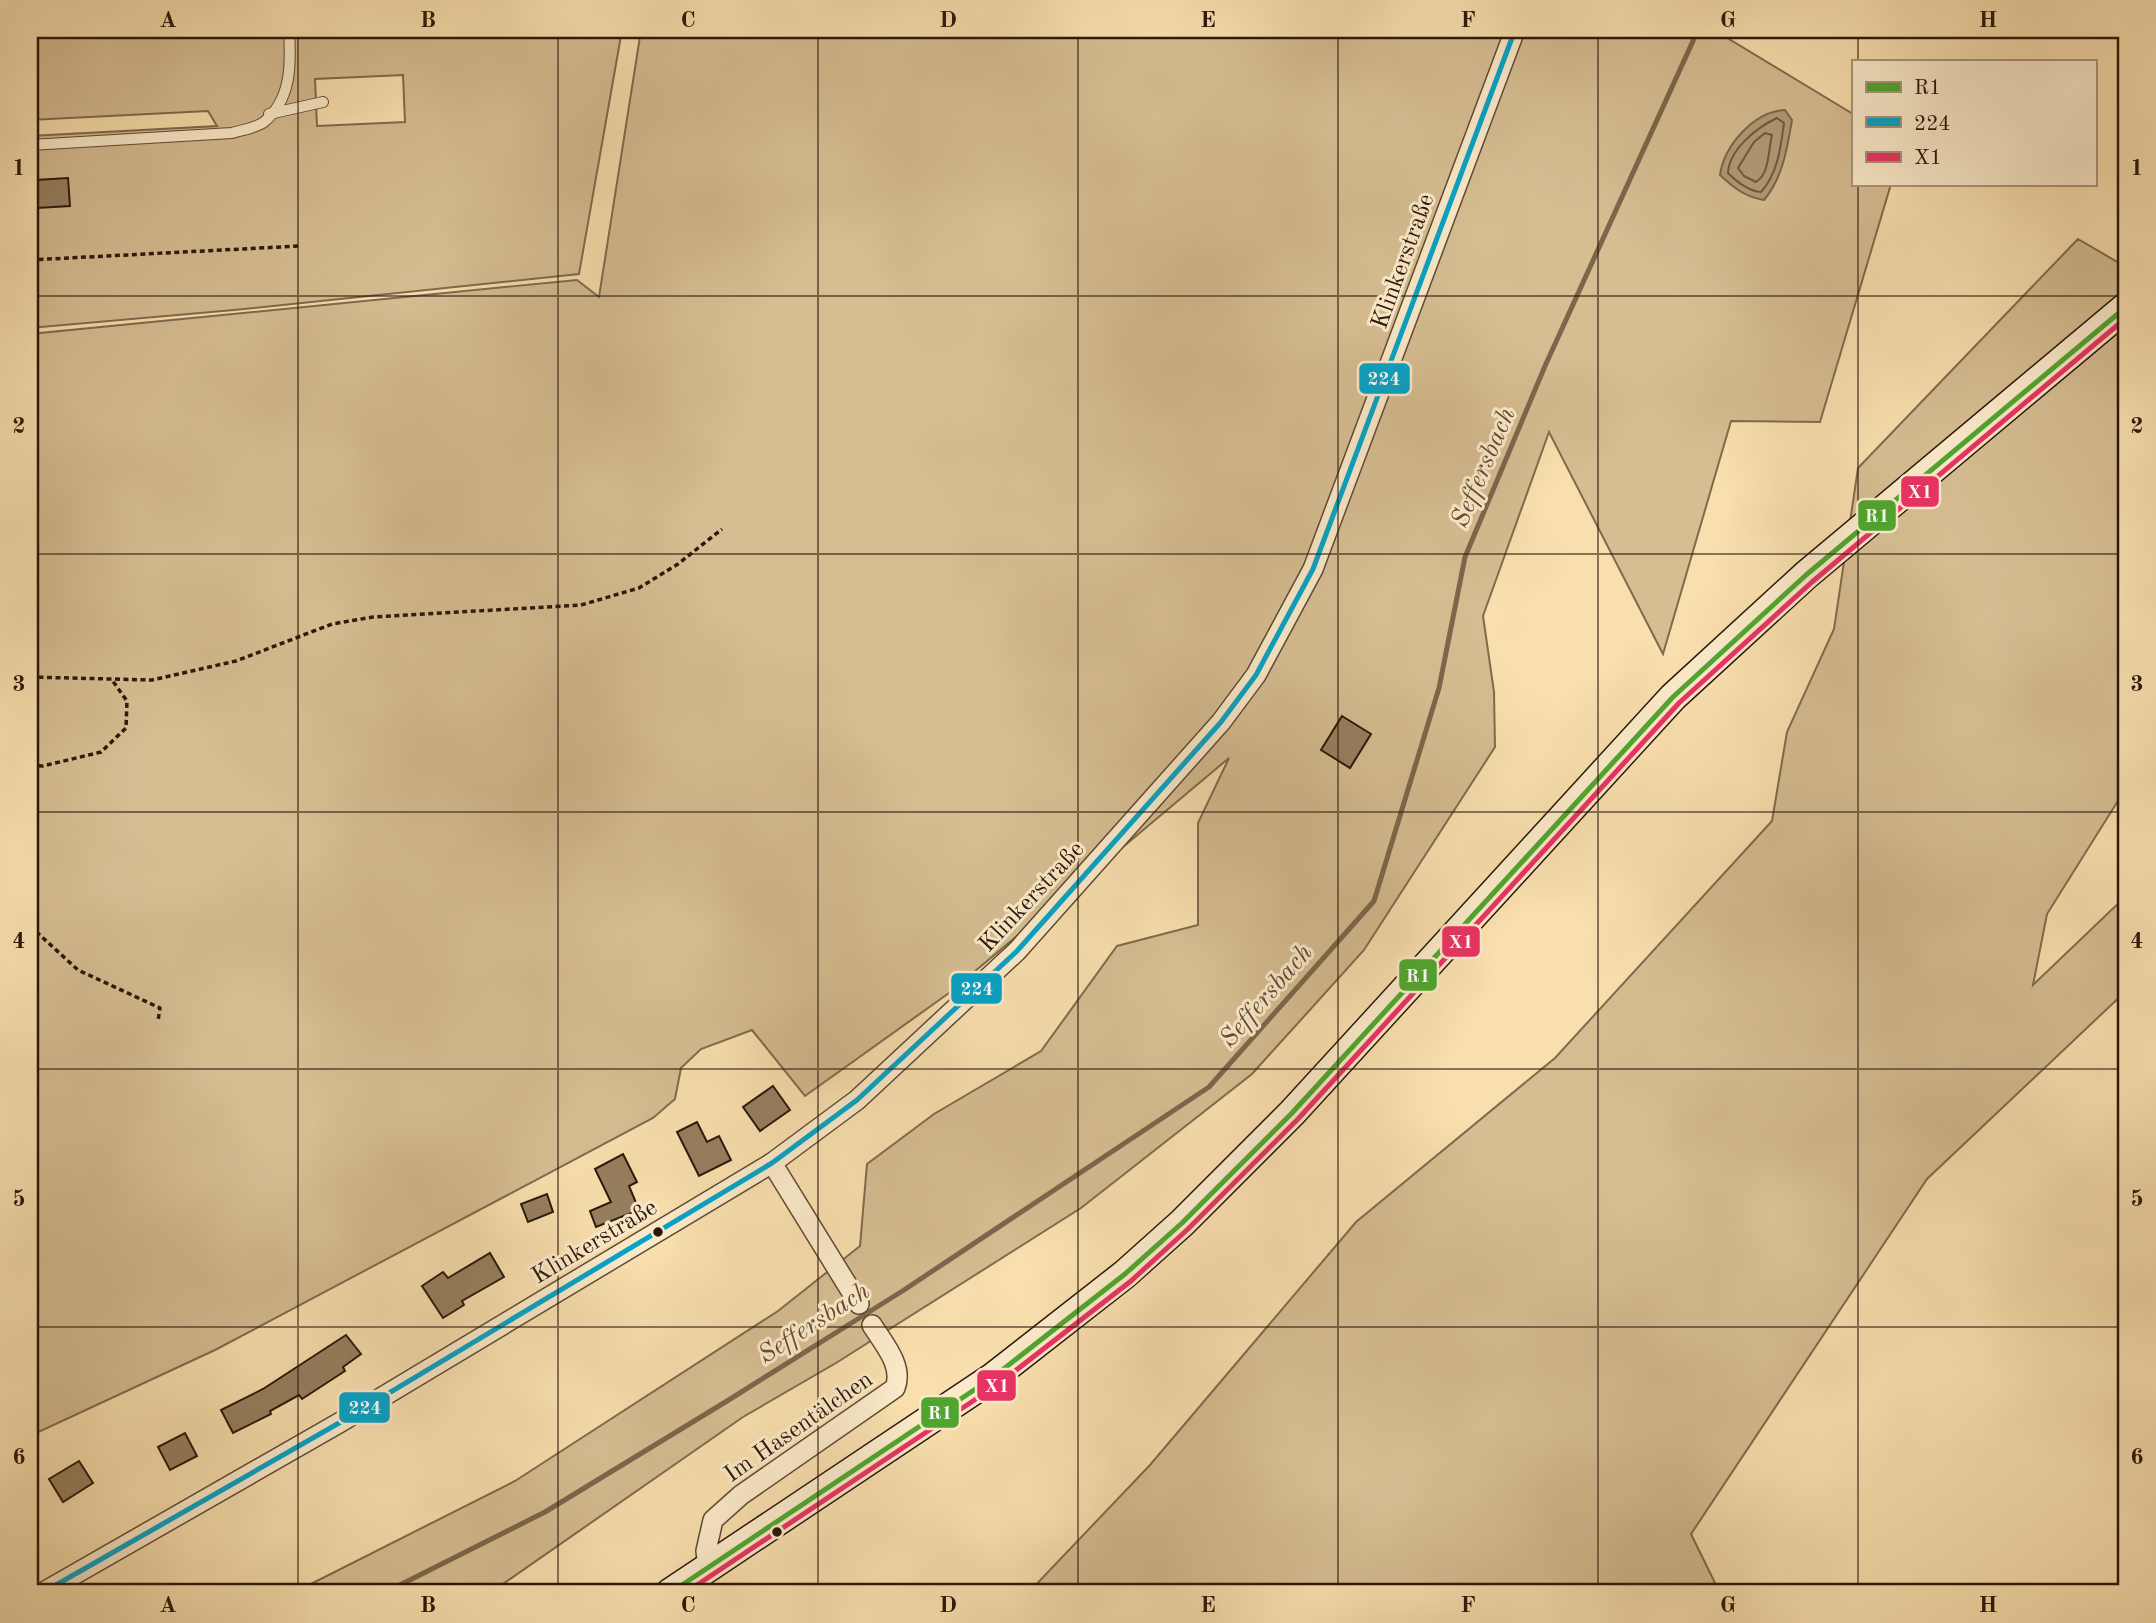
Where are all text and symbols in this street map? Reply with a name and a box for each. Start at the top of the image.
text: A [159,9,177,32]
text: B [420,9,436,32]
text: C [680,9,696,32]
text: D [939,9,957,32]
text: E [1200,9,1216,32]
text: F [1460,9,1476,32]
text: G [1720,9,1736,32]
text: H [1979,9,1997,32]
legend [1852,60,2096,186]
text: R1 [1914,78,1941,99]
text: 224 [1914,114,1951,135]
text: X1 [1914,148,1942,169]
text: 1 [12,157,26,180]
text: 1 [2130,157,2144,180]
street label: Klinkerstraße [1368,191,1439,332]
line badge: 224 [1358,362,1411,395]
text: 224 [1367,371,1401,390]
water label: Seffersbach [1447,404,1521,531]
text: 2 [12,415,26,438]
text: 2 [2130,415,2144,438]
line badge: X1 [1900,475,1940,508]
text: X1 [1907,484,1933,503]
line badge: R1 [1857,499,1897,532]
text: R1 [1865,508,1889,527]
text: 3 [12,673,26,696]
text: 3 [2130,673,2144,696]
street label: Klinkerstraße [975,837,1090,957]
line badge: X1 [1441,925,1481,958]
text: 4 [12,930,26,953]
text: 4 [2130,930,2144,953]
text: X1 [1448,934,1474,953]
water label: Seffersbach [1215,940,1318,1053]
line badge: R1 [1398,958,1438,992]
text: R1 [1406,968,1430,987]
line badge: 224 [950,972,1003,1005]
text: 224 [960,981,994,1000]
text: 5 [12,1188,26,1211]
text: 5 [2130,1188,2144,1211]
street label: Klinkerstraße [528,1196,662,1289]
unlabelled marker [651,1225,665,1239]
water label: Seffersbach [754,1278,874,1369]
street label: Im Hasentälchen [721,1368,878,1488]
line badge: X1 [976,1369,1017,1402]
text: X1 [984,1378,1010,1397]
line badge: 224 [338,1391,391,1424]
line badge: R1 [920,1396,960,1429]
text: 224 [348,1400,382,1419]
text: R1 [928,1405,952,1424]
text: 6 [12,1446,26,1469]
text: 6 [2130,1446,2144,1469]
unlabelled marker [770,1525,784,1539]
text: A [159,1594,177,1617]
text: B [420,1594,436,1617]
text: C [680,1594,696,1617]
text: D [939,1594,957,1617]
text: E [1200,1594,1216,1617]
text: F [1460,1594,1476,1617]
text: G [1720,1594,1736,1617]
text: H [1979,1594,1997,1617]

